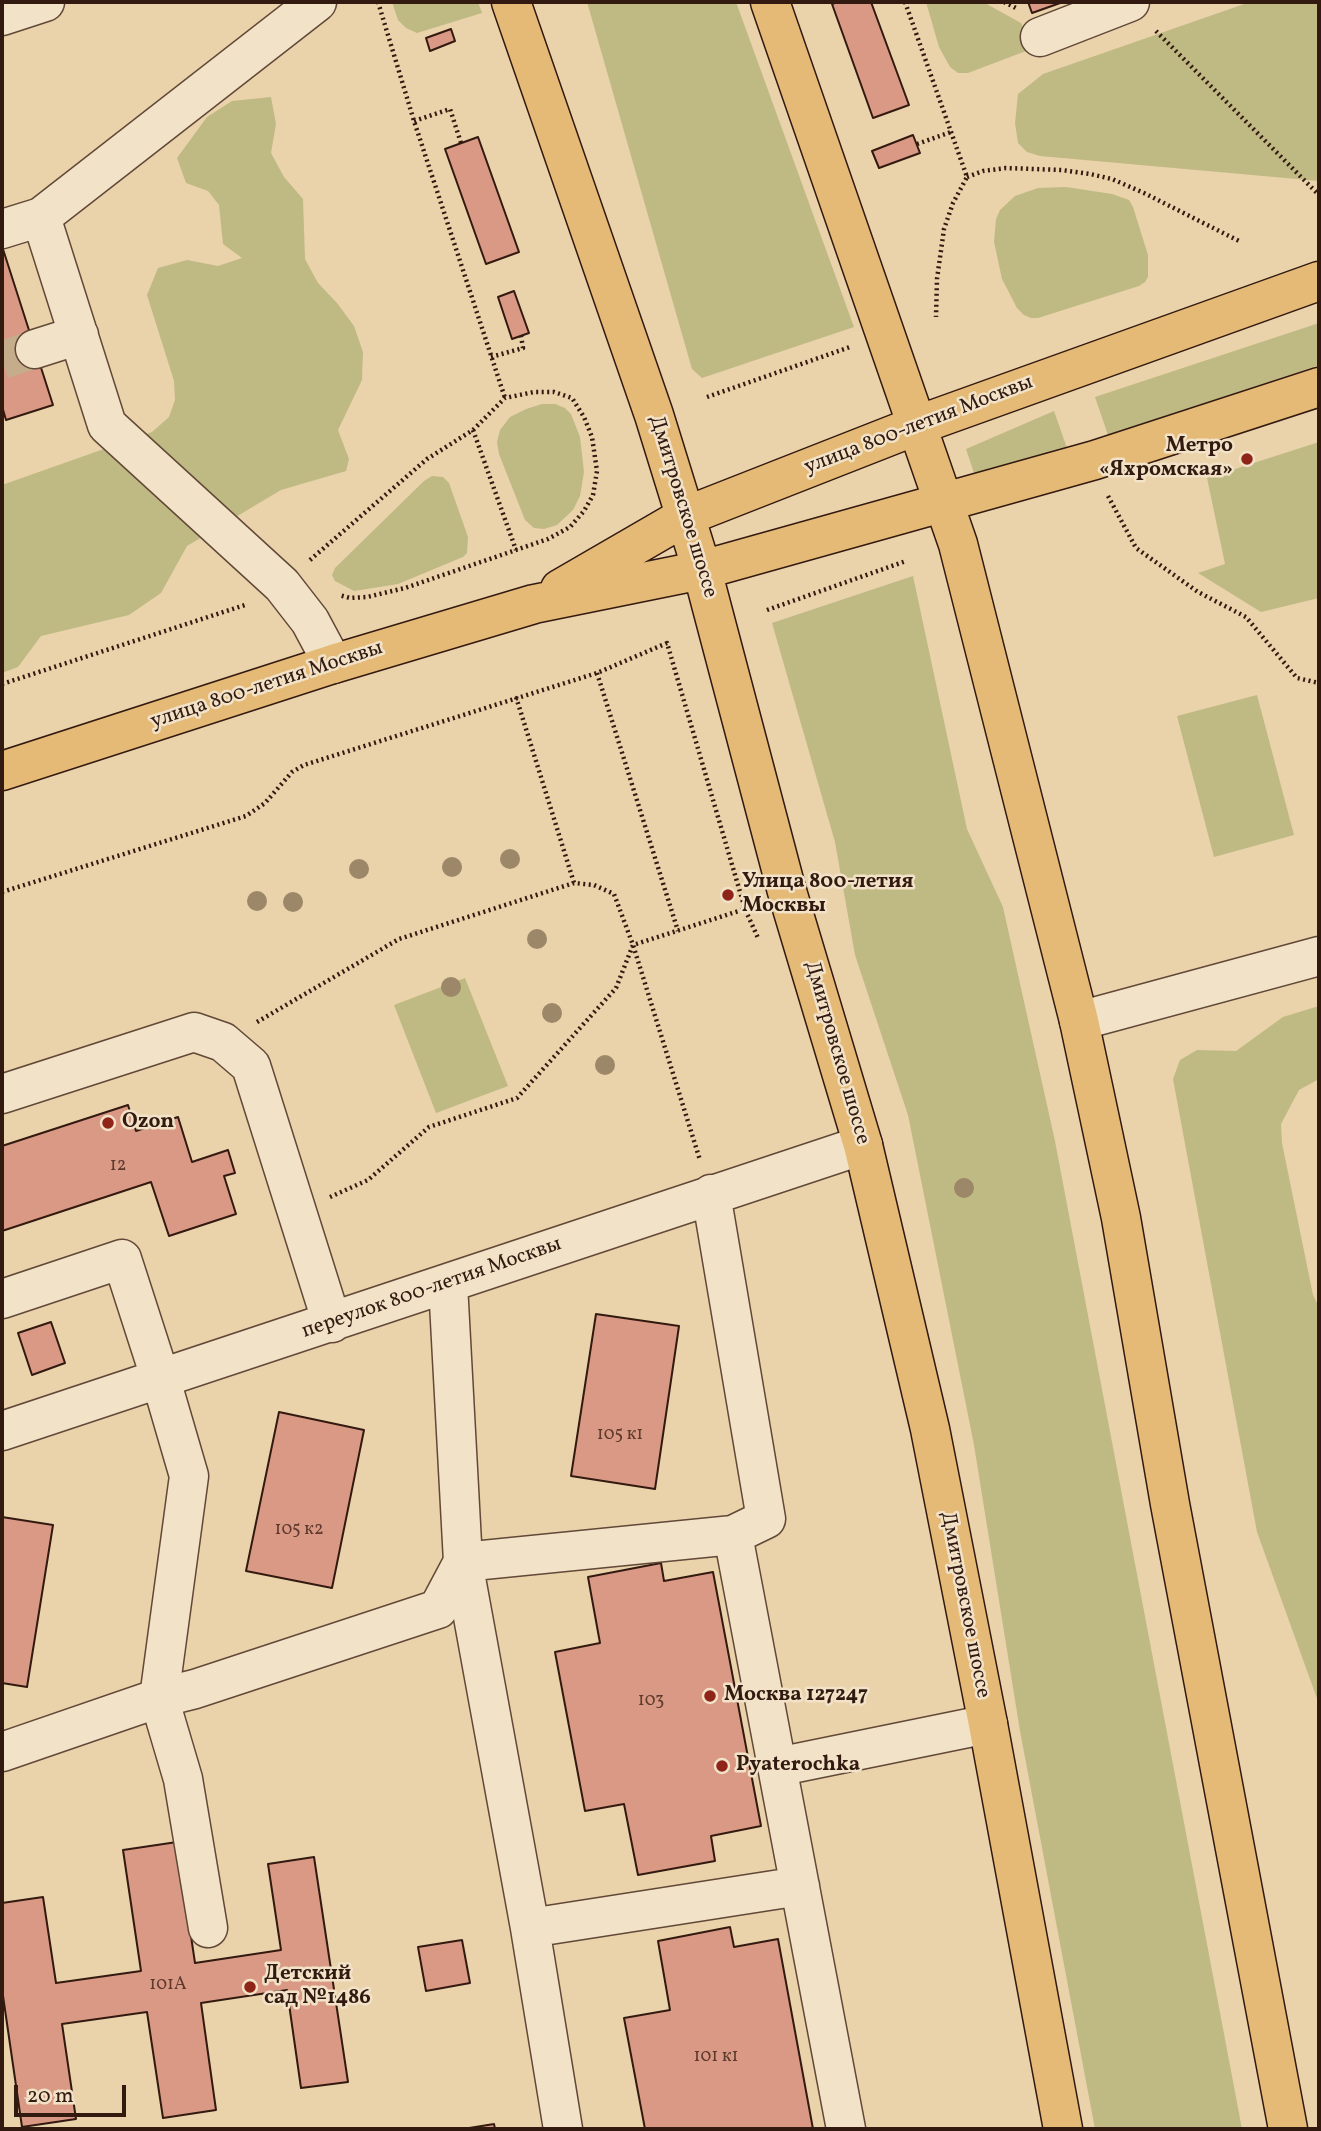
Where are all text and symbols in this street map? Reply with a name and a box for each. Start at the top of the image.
street label: улица 800-летия Москвы [801,371,1037,481]
street label: Дмитровское шоссе [642,413,722,601]
place label: Метро «Яхромская» [1099,434,1233,484]
marker: Метро «Яхромская» [1239,451,1255,467]
street label: улица 800-летия Москвы [148,636,386,736]
place label: Улица 800-летия Москвы [742,870,913,920]
marker: Улица 800-летия Москвы [720,887,736,903]
street label: Дмитровское шоссе [798,958,874,1148]
place label: Ozon [122,1110,174,1136]
marker: Ozon [100,1115,116,1131]
house number: 12 [110,1156,126,1178]
street label: переулок 800-летия Москвы [299,1233,565,1345]
house number: 105 к1 [597,1425,643,1447]
street label: Дмитровское шоссе [934,1510,994,1700]
house number: 105 к2 [274,1520,324,1542]
place label: Москва 127247 [724,1683,868,1709]
marker: Москва 127247 [702,1688,718,1704]
house number: 103 [638,1691,664,1713]
place label: Pyaterochka [736,1753,860,1779]
marker: Pyaterochka [714,1758,730,1774]
place label: Детский сад №1486 [264,1962,371,2012]
house number: 101А [149,1975,187,1997]
marker: Детский сад №1486 [242,1979,258,1995]
house number: 101 к1 [694,2047,738,2069]
scale bar [18,2072,130,2116]
text: 20 m [27,2082,73,2111]

